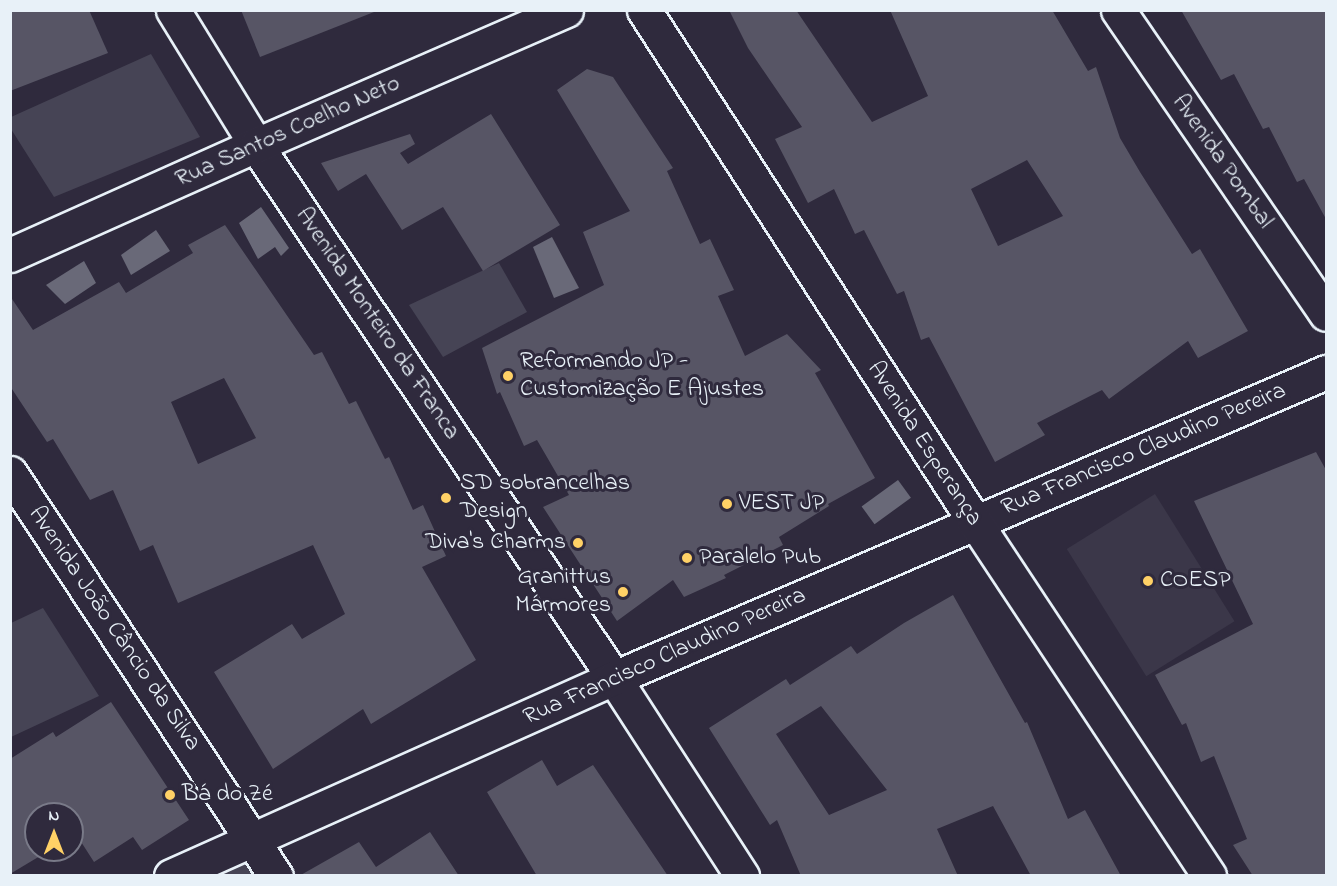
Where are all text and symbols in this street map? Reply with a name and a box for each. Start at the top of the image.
street label: Rua Santos Coelho Neto [171,69,405,195]
street label: Avenida Pombal [1165,89,1279,235]
street label: Avenida Monteiro da Franca [288,202,466,446]
place label: Reformando JP - Customização E Ajustes [520,348,764,404]
street label: Avenida Esperança [860,356,988,532]
marker: Reformando JP - Customização E Ajustes [501,369,515,383]
street label: Rua Francisco Claudino Pereira [997,377,1291,523]
place label: SD sobrancelhas Design [460,470,630,526]
marker: SD sobrancelhas Design [437,489,455,507]
place label: VEST JP [739,490,824,518]
marker: VEST JP [720,497,734,511]
street label: Avenida João Câncio da Silva [21,501,207,757]
place label: Diva's Charms [425,529,566,557]
marker: Diva's Charms [571,536,585,550]
place label: Paralelo Pub [699,544,821,572]
marker: Paralelo Pub [680,551,694,565]
place label: Granittus Mármores [515,564,611,620]
place label: COESP [1160,567,1231,595]
marker: COESP [1141,574,1155,588]
street label: Rua Francisco Claudino Pereira [519,582,811,732]
marker: Granittus Mármores [616,585,630,599]
place label: Bá do Zé [182,781,273,809]
marker: Bá do Zé [163,788,177,802]
north arrow [24,802,84,862]
text: N [49,804,59,828]

